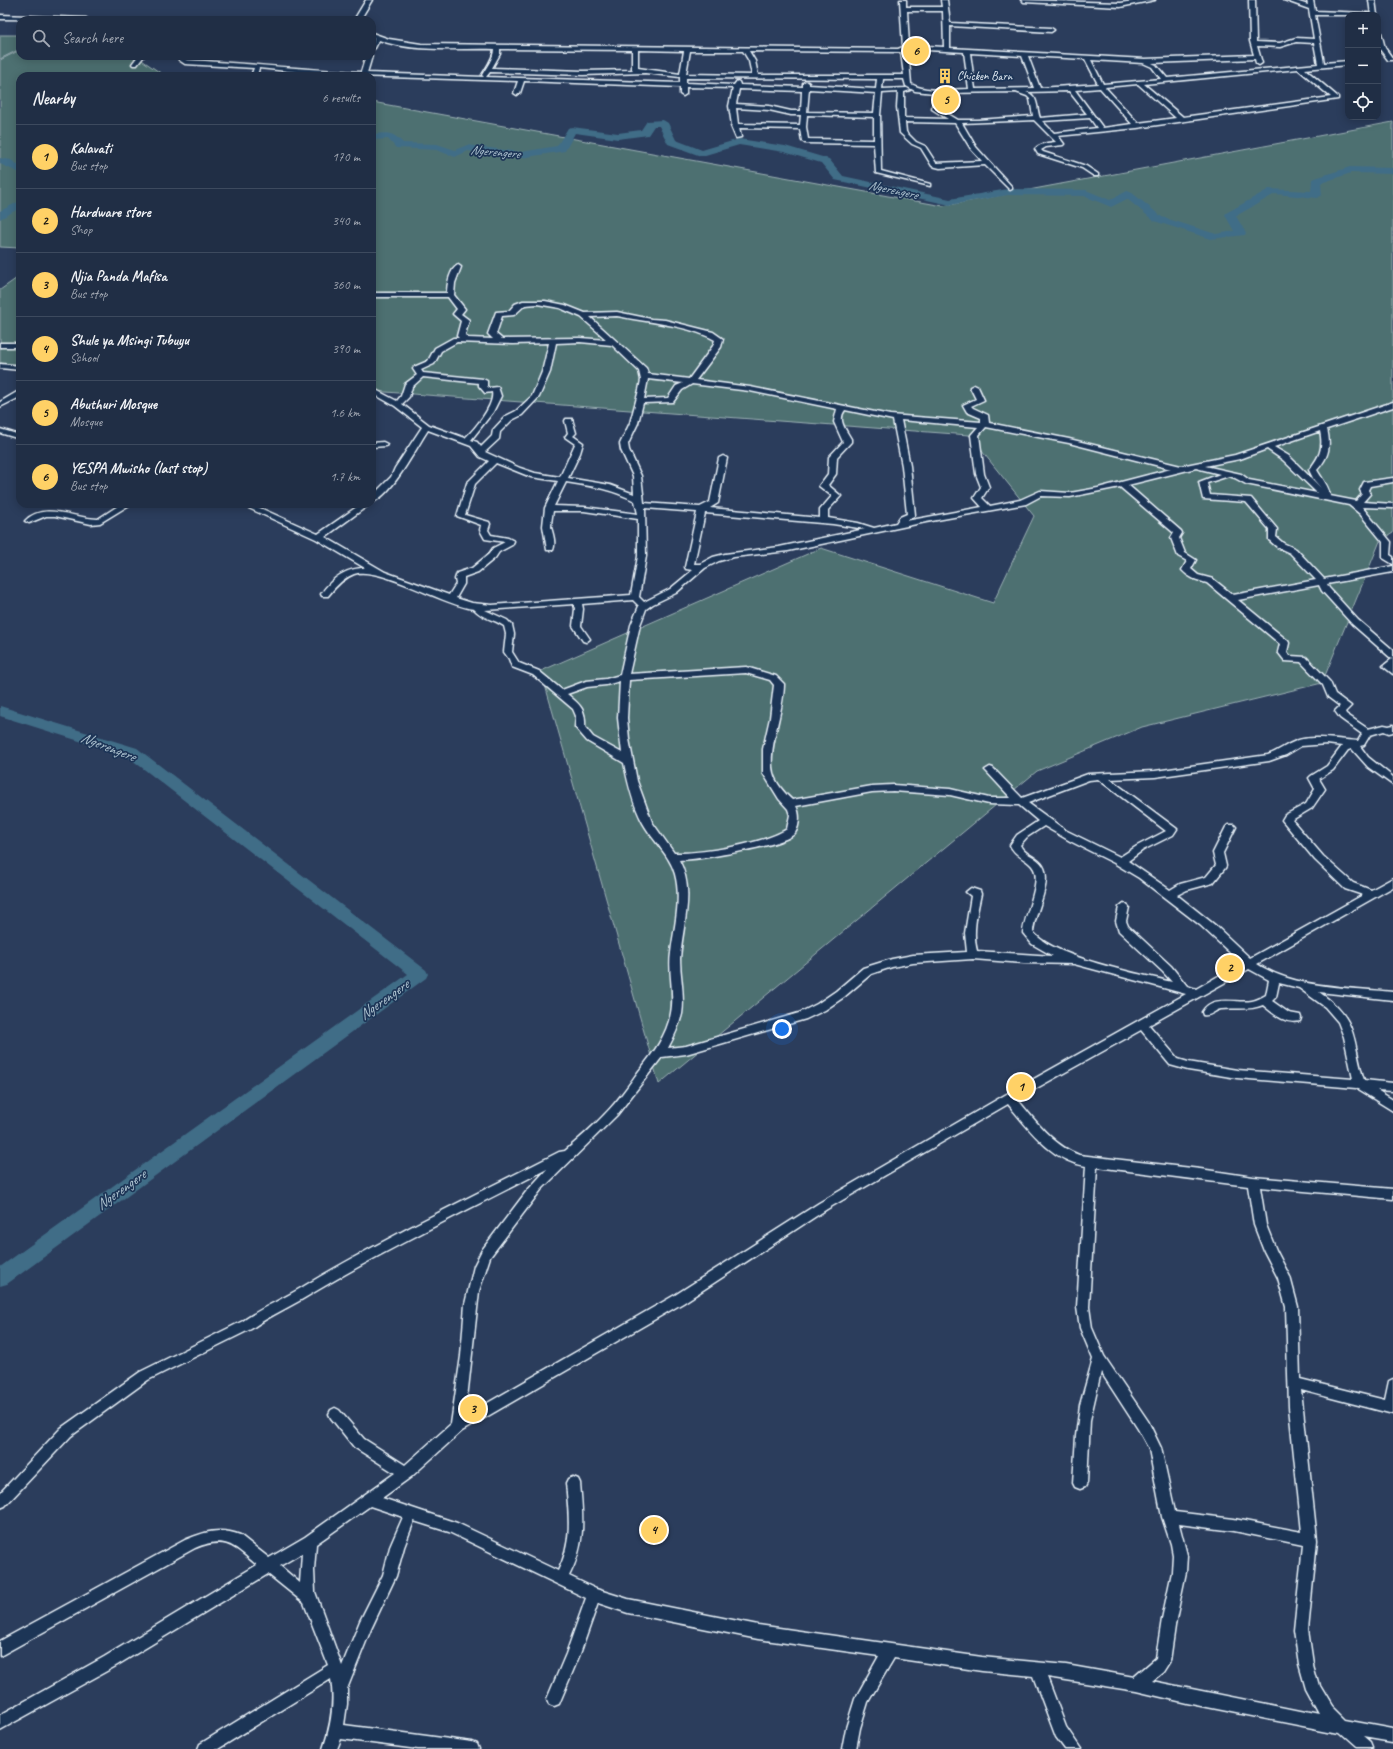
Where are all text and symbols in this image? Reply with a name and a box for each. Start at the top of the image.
map controls [1345,12,1381,120]
button: + [1345,12,1381,48]
search box [16,16,376,60]
icon: search [30,27,52,49]
text: Search here [62,29,123,48]
pin: 6 [903,36,929,66]
button: − [1345,48,1381,84]
building icon: Chicken Barn [936,67,954,85]
place label: Chicken Barn [957,68,1013,84]
button: locate [1345,84,1381,120]
pin: 5 [933,85,959,115]
text: Nearby [32,88,75,109]
text: 6 results [322,90,360,106]
text: Kalavati [70,139,112,158]
water label: Ngerengere [470,142,523,162]
text: 1 [42,149,48,165]
text: 170 m [332,149,360,165]
text: Bus stop [70,158,107,174]
water label: Ngerengere [867,177,921,204]
text: Hardware store [70,203,151,222]
text: 2 [42,213,48,229]
text: 340 m [332,213,360,229]
text: Shop [70,222,92,238]
text: Njia Panda Mafisa [70,267,167,286]
text: 3 [42,277,48,293]
text: 360 m [332,277,360,293]
text: Bus stop [70,286,107,302]
text: Shule ya Msingi Tubuyu [70,331,189,350]
text: 4 [42,341,48,357]
text: 390 m [332,341,360,357]
text: School [70,350,98,366]
text: Abuthuri Mosque [70,395,157,414]
text: 5 [42,405,48,421]
text: 1.6 km [330,405,360,421]
text: Mosque [70,414,102,430]
text: YESPA Mwisho (last stop) [70,459,207,478]
text: 6 [42,469,48,485]
text: 1.7 km [330,469,360,485]
text: Bus stop [70,478,107,494]
water label: Ngerengere [78,728,140,767]
pin: 2 [1217,953,1243,983]
water label: Ngerengere [355,974,414,1024]
your location [772,1019,792,1039]
pin: 1 [1008,1072,1034,1102]
water label: Ngerengere [92,1164,151,1214]
pin: 3 [460,1394,486,1424]
pin: 4 [641,1515,667,1545]

